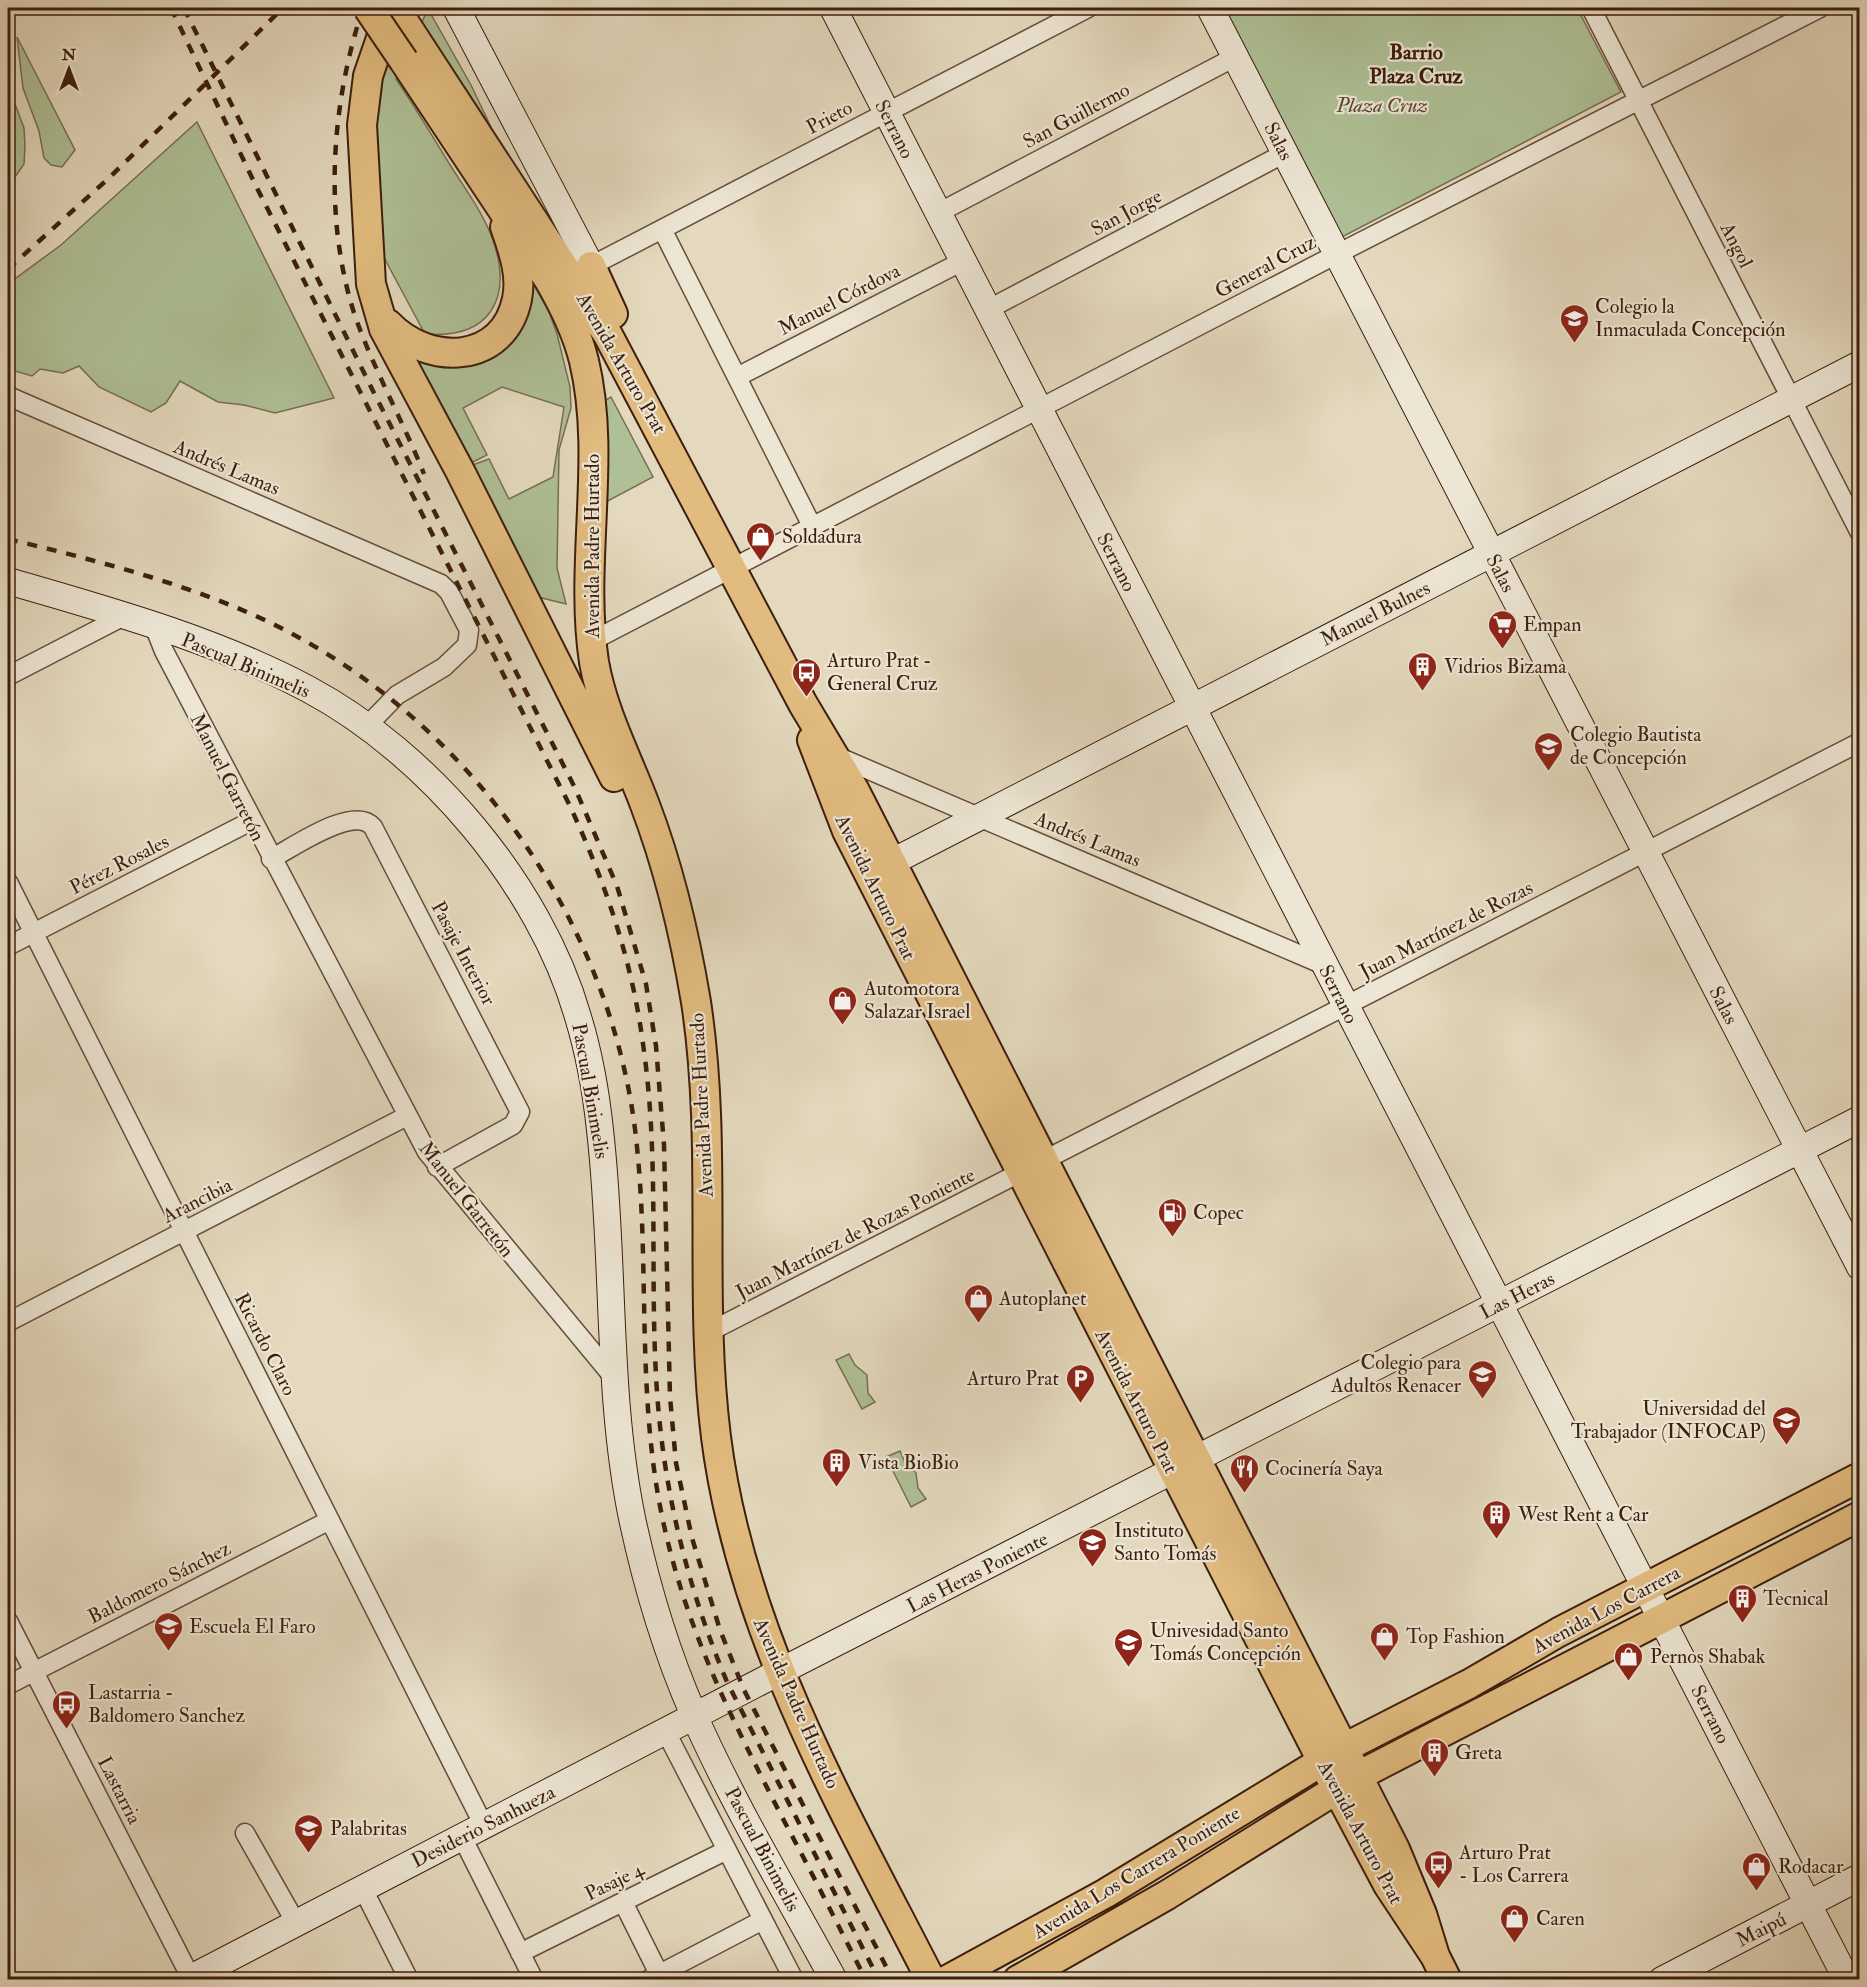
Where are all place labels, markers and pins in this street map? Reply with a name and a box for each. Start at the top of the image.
place label: Colegio la Inmaculada Concepción [1595,294,1785,343]
school or university icon: Colegio la Inmaculada Concepción [1558,302,1590,344]
shop icon: Soldadura [745,520,777,562]
place label: Soldadura [782,524,862,549]
supermarket icon: Empan [1486,608,1518,650]
place label: Empan [1523,612,1582,638]
place label: Arturo Prat - General Cruz [826,648,938,696]
building icon: Vidrios Bizama [1407,650,1439,692]
place label: Vidrios Bizama [1444,654,1567,679]
bus stop icon: Arturo Prat - General Cruz [790,656,822,698]
place label: Colegio Bautista de Concepción [1570,722,1702,771]
school or university icon: Colegio Bautista de Concepción [1533,730,1565,772]
place label: Automotora Salazar Israel [863,976,970,1024]
shop icon: Automotora Salazar Israel [827,984,859,1026]
fuel station icon: Copec [1156,1196,1188,1238]
place label: Copec [1193,1200,1244,1226]
shop icon: Autoplanet [962,1282,994,1324]
place label: Autoplanet [998,1286,1087,1312]
place label: Colegio para Adultos Renacer [1330,1350,1462,1398]
school or university icon: Colegio para Adultos Renacer [1466,1358,1498,1400]
parking icon: Arturo Prat [1064,1362,1096,1404]
place label: Arturo Prat [966,1366,1060,1391]
place label: Universidad del Trabajador (INFOCAP) [1571,1396,1766,1444]
school or university icon: Universidad del Trabajador (INFOCAP) [1771,1404,1803,1446]
building icon: Vista BioBio [821,1446,853,1488]
place label: Vista BioBio [858,1450,959,1475]
restaurant icon: Cocinería Saya [1228,1452,1260,1494]
place label: Cocinería Saya [1265,1456,1383,1481]
building icon: West Rent a Car [1481,1498,1513,1540]
place label: West Rent a Car [1517,1502,1649,1527]
place label: Instituto Santo Tomás [1114,1518,1216,1566]
school or university icon: Instituto Santo Tomás [1077,1526,1109,1568]
building icon: Tecnical [1726,1582,1758,1624]
place label: Tecnical [1763,1586,1829,1611]
school or university icon: Escuela El Faro [152,1610,184,1652]
place label: Escuela El Faro [189,1614,316,1639]
place label: Univesidad Santo Tomás Concepción [1150,1618,1301,1667]
shop icon: Top Fashion [1369,1620,1401,1662]
place label: Top Fashion [1406,1624,1505,1650]
school or university icon: Univesidad Santo Tomás Concepción [1113,1626,1145,1668]
shop icon: Pernos Shabak [1613,1640,1645,1682]
place label: Pernos Shabak [1650,1644,1766,1669]
place label: Lastarria - Baldomero Sanchez [88,1680,245,1728]
bus stop icon: Lastarria - Baldomero Sanchez [51,1688,83,1730]
building icon: Greta [1418,1736,1450,1778]
place label: Greta [1455,1740,1503,1765]
school or university icon: Palabritas [293,1812,325,1854]
place label: Palabritas [330,1816,407,1841]
place label: Arturo Prat - Los Carrera [1458,1840,1569,1888]
bus stop icon: Arturo Prat - Los Carrera [1422,1848,1454,1890]
shop icon: Rodacar [1741,1850,1773,1892]
place label: Rodacar [1778,1854,1844,1879]
shop icon: Caren [1499,1902,1531,1944]
place label: Caren [1536,1906,1585,1931]

